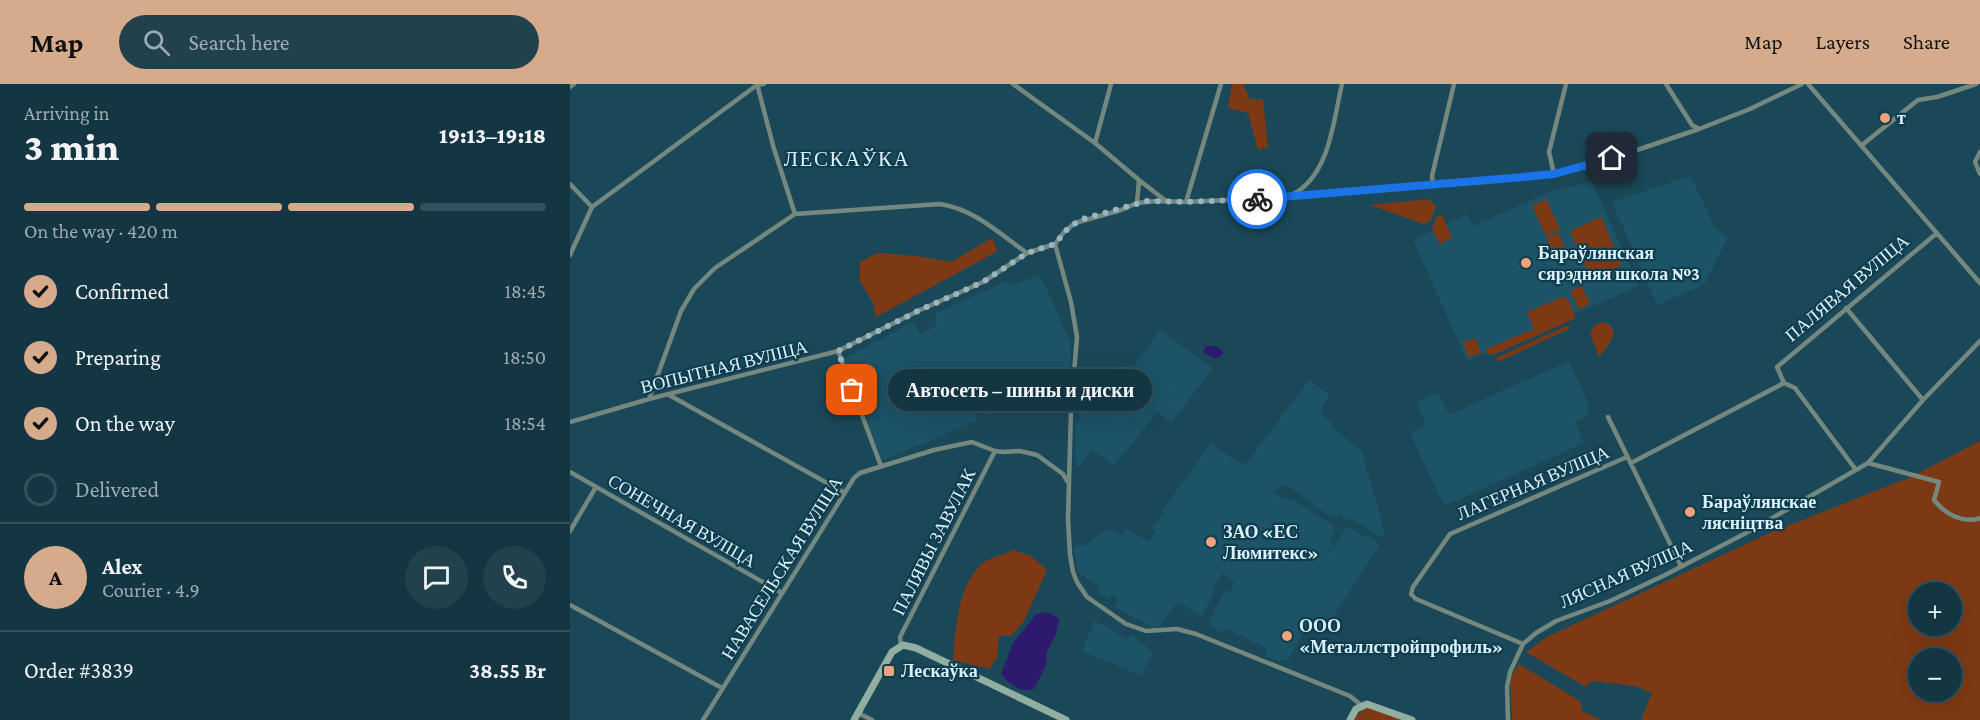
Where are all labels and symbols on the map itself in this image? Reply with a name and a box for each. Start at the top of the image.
place label: т [1897,108,1906,128]
marker: т [1878,111,1892,125]
pin [1586,132,1637,183]
district label: ЛЕСКАЎКА [784,147,910,171]
courier [1227,169,1287,229]
street label: ПАЛЯВАЯ ВУЛІЦА [1781,231,1913,345]
place label: Бараўлянская сярэдняя школа №3 [1538,243,1700,284]
marker: Бараўлянская сярэдняя школа №3 [1519,256,1533,270]
street label: ВОПЫТНАЯ ВУЛІЦА [638,337,810,397]
pin [826,364,877,415]
callout: Автосеть – шины и диски [888,369,1152,411]
street label: ЛАГЕРНАЯ ВУЛІЦА [1454,442,1612,524]
street label: ПАЛЯВЫ ЗАВУЛАК [888,465,980,619]
street label: СОНЕЧНАЯ ВУЛІЦА [604,470,760,572]
street label: НАВАСЕЛЬСКАЯ ВУЛІЦА [717,473,847,663]
place label: Бараўлянскае лясніцтва [1702,492,1816,533]
marker: Бараўлянскае лясніцтва [1683,505,1697,519]
place label: ЗАО «ЕС Люмитекс» [1223,522,1319,563]
marker: ЗАО «ЕС Люмитекс» [1204,535,1218,549]
street label: ЛЯСНАЯ ВУЛІЦА [1557,536,1695,612]
place label: ООО «Металлстройпрофиль» [1299,616,1503,657]
marker: ООО «Металлстройпрофиль» [1280,629,1294,643]
place label: Лескаўка [901,661,978,681]
marker: Лескаўка [882,664,896,678]

